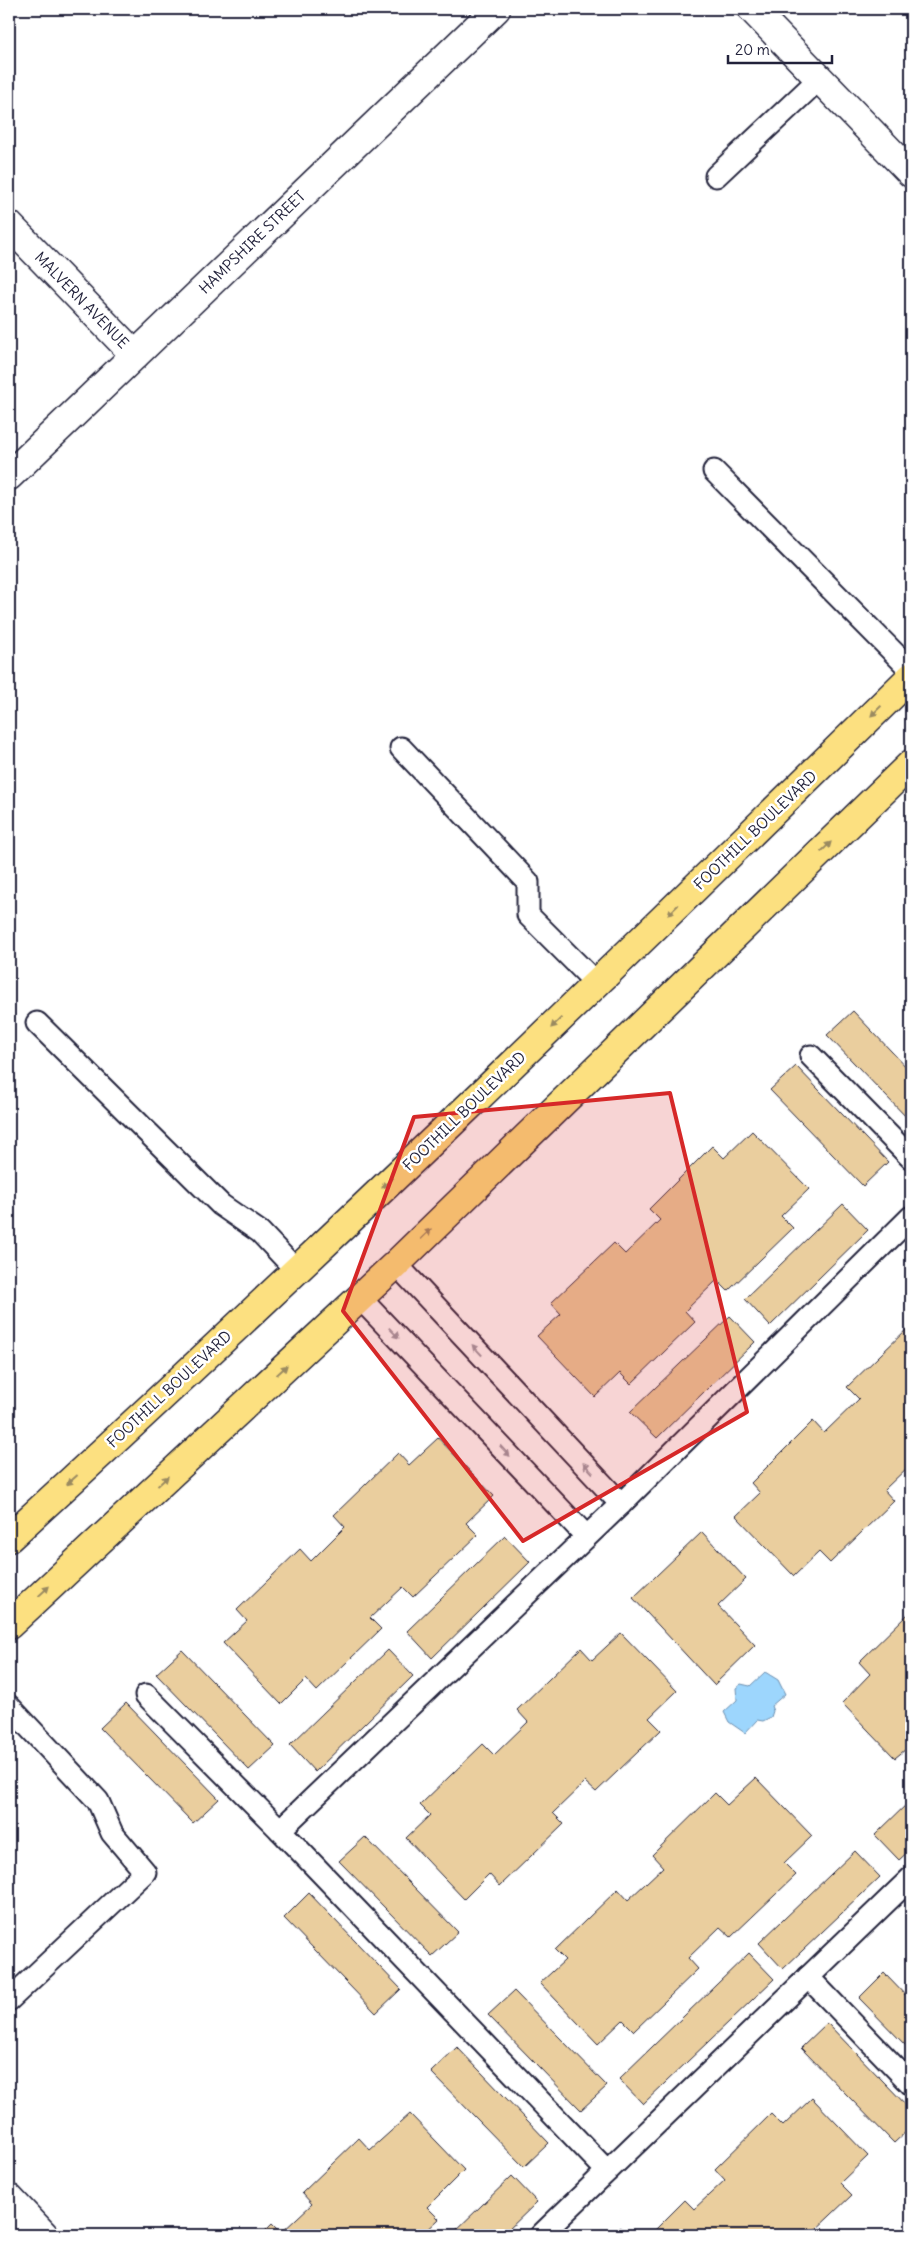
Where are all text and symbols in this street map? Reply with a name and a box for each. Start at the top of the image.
scale bar [728,32,831,64]
text: 20 m [735,40,770,59]
street label: HAMPSHIRE STREET [195,186,309,298]
street label: MALVERN AVENUE [31,248,133,352]
one-way arrow [871,705,883,717]
street label: FOOTHILL BOULEVARD [690,766,820,894]
one-way arrow [820,841,832,853]
one-way arrow [667,904,679,916]
one-way arrow [550,1017,562,1029]
street label: FOOTHILL BOULEVARD [399,1047,529,1175]
one-way arrow [382,1177,394,1189]
one-way arrow [420,1229,432,1241]
street label: FOOTHILL BOULEVARD [103,1326,235,1452]
one-way arrow [388,1327,400,1339]
one-way arrow [471,1343,482,1356]
one-way arrow [276,1364,288,1376]
one-way arrow [499,1444,511,1456]
one-way arrow [582,1463,594,1475]
one-way arrow [67,1474,79,1486]
one-way arrow [157,1475,169,1487]
one-way arrow [38,1585,50,1597]

